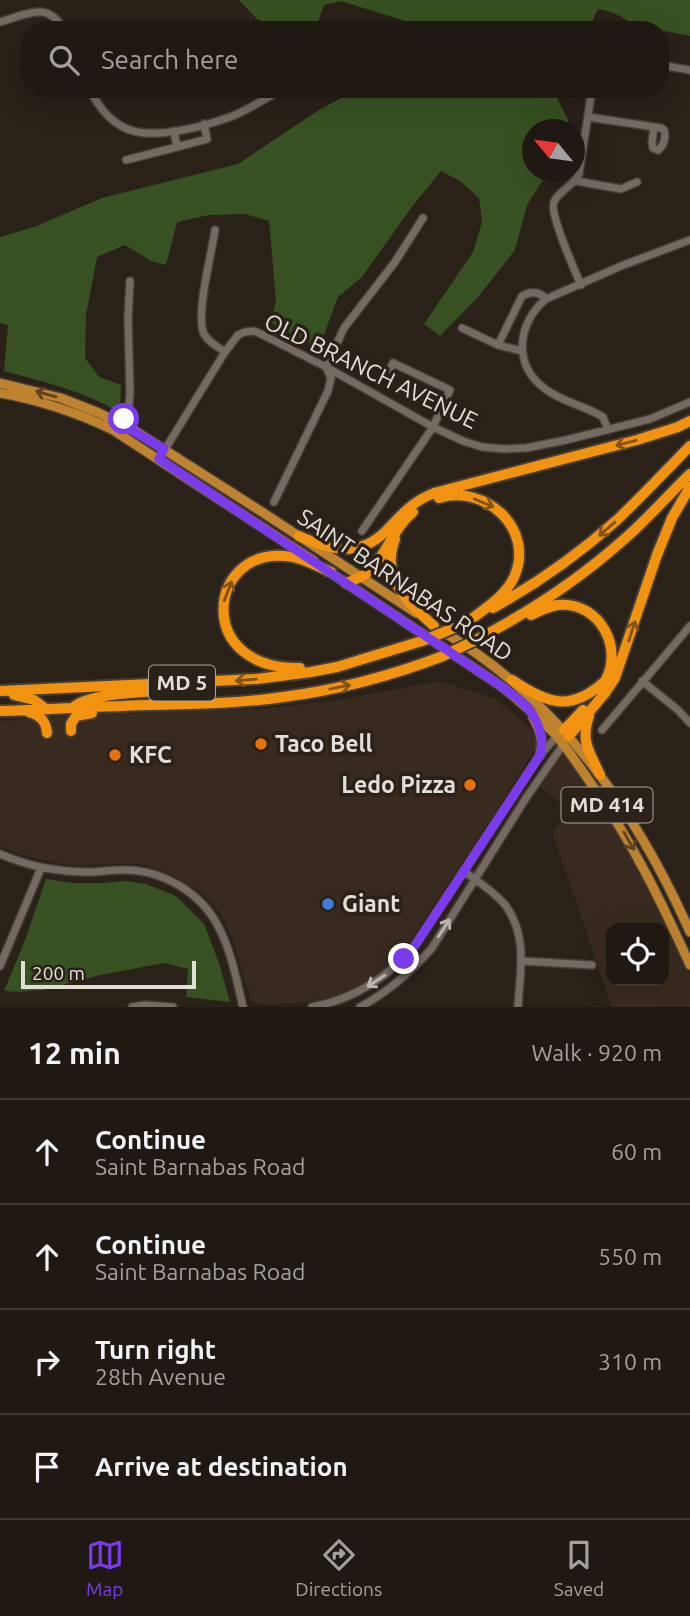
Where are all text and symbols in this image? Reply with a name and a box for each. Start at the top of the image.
search box [21,21,669,98]
icon: search [45,41,83,79]
text: Search here [101,45,238,74]
north arrow [522,119,585,182]
street label: OLD BRANCH AVENUE [261,308,482,433]
one-way arrow [36,387,58,400]
route start [108,403,139,434]
one-way arrow [615,438,637,451]
one-way arrow [473,497,494,510]
street label: SAINT BARNABAS ROAD [293,503,517,666]
one-way arrow [598,521,616,537]
one-way arrow [223,581,236,602]
one-way arrow [627,620,639,642]
road number: MD 5 [149,666,215,700]
one-way arrow [235,674,258,687]
one-way arrow [328,680,351,694]
place label: Taco Bell [275,731,372,756]
marker: Taco Bell [253,736,269,752]
place label: KFC [129,742,172,767]
marker: KFC [107,747,123,763]
place label: Ledo Pizza [341,772,456,797]
marker: Ledo Pizza [462,777,478,793]
road number: MD 414 [562,788,652,822]
one-way arrow [622,831,636,851]
place label: Giant [342,891,400,916]
marker: Giant [320,896,336,912]
one-way arrow [437,919,452,938]
map controls [606,923,669,986]
button: locate [606,923,669,986]
route end [388,943,419,974]
scale bar [21,958,196,990]
text: 200 m [32,962,85,984]
one-way arrow [366,974,386,988]
text: 12 min [28,1036,121,1070]
text: Walk · 920 m [531,1040,662,1065]
text: Continue [95,1125,206,1154]
icon: ahead [28,1133,66,1171]
text: 60 m [611,1139,662,1164]
text: Saint Barnabas Road [95,1154,306,1179]
text: Continue [95,1230,206,1259]
icon: ahead [28,1238,66,1276]
text: 550 m [598,1244,662,1269]
text: Saint Barnabas Road [95,1259,306,1284]
text: Turn right [95,1335,216,1364]
icon: right [28,1343,66,1381]
text: 310 m [598,1349,662,1374]
text: 28th Avenue [95,1364,226,1389]
icon: arrive [28,1448,66,1486]
text: Arrive at destination [95,1452,348,1481]
tab: Map [86,1536,124,1600]
tab: Directions [295,1536,382,1600]
tab: Saved [554,1536,604,1600]

